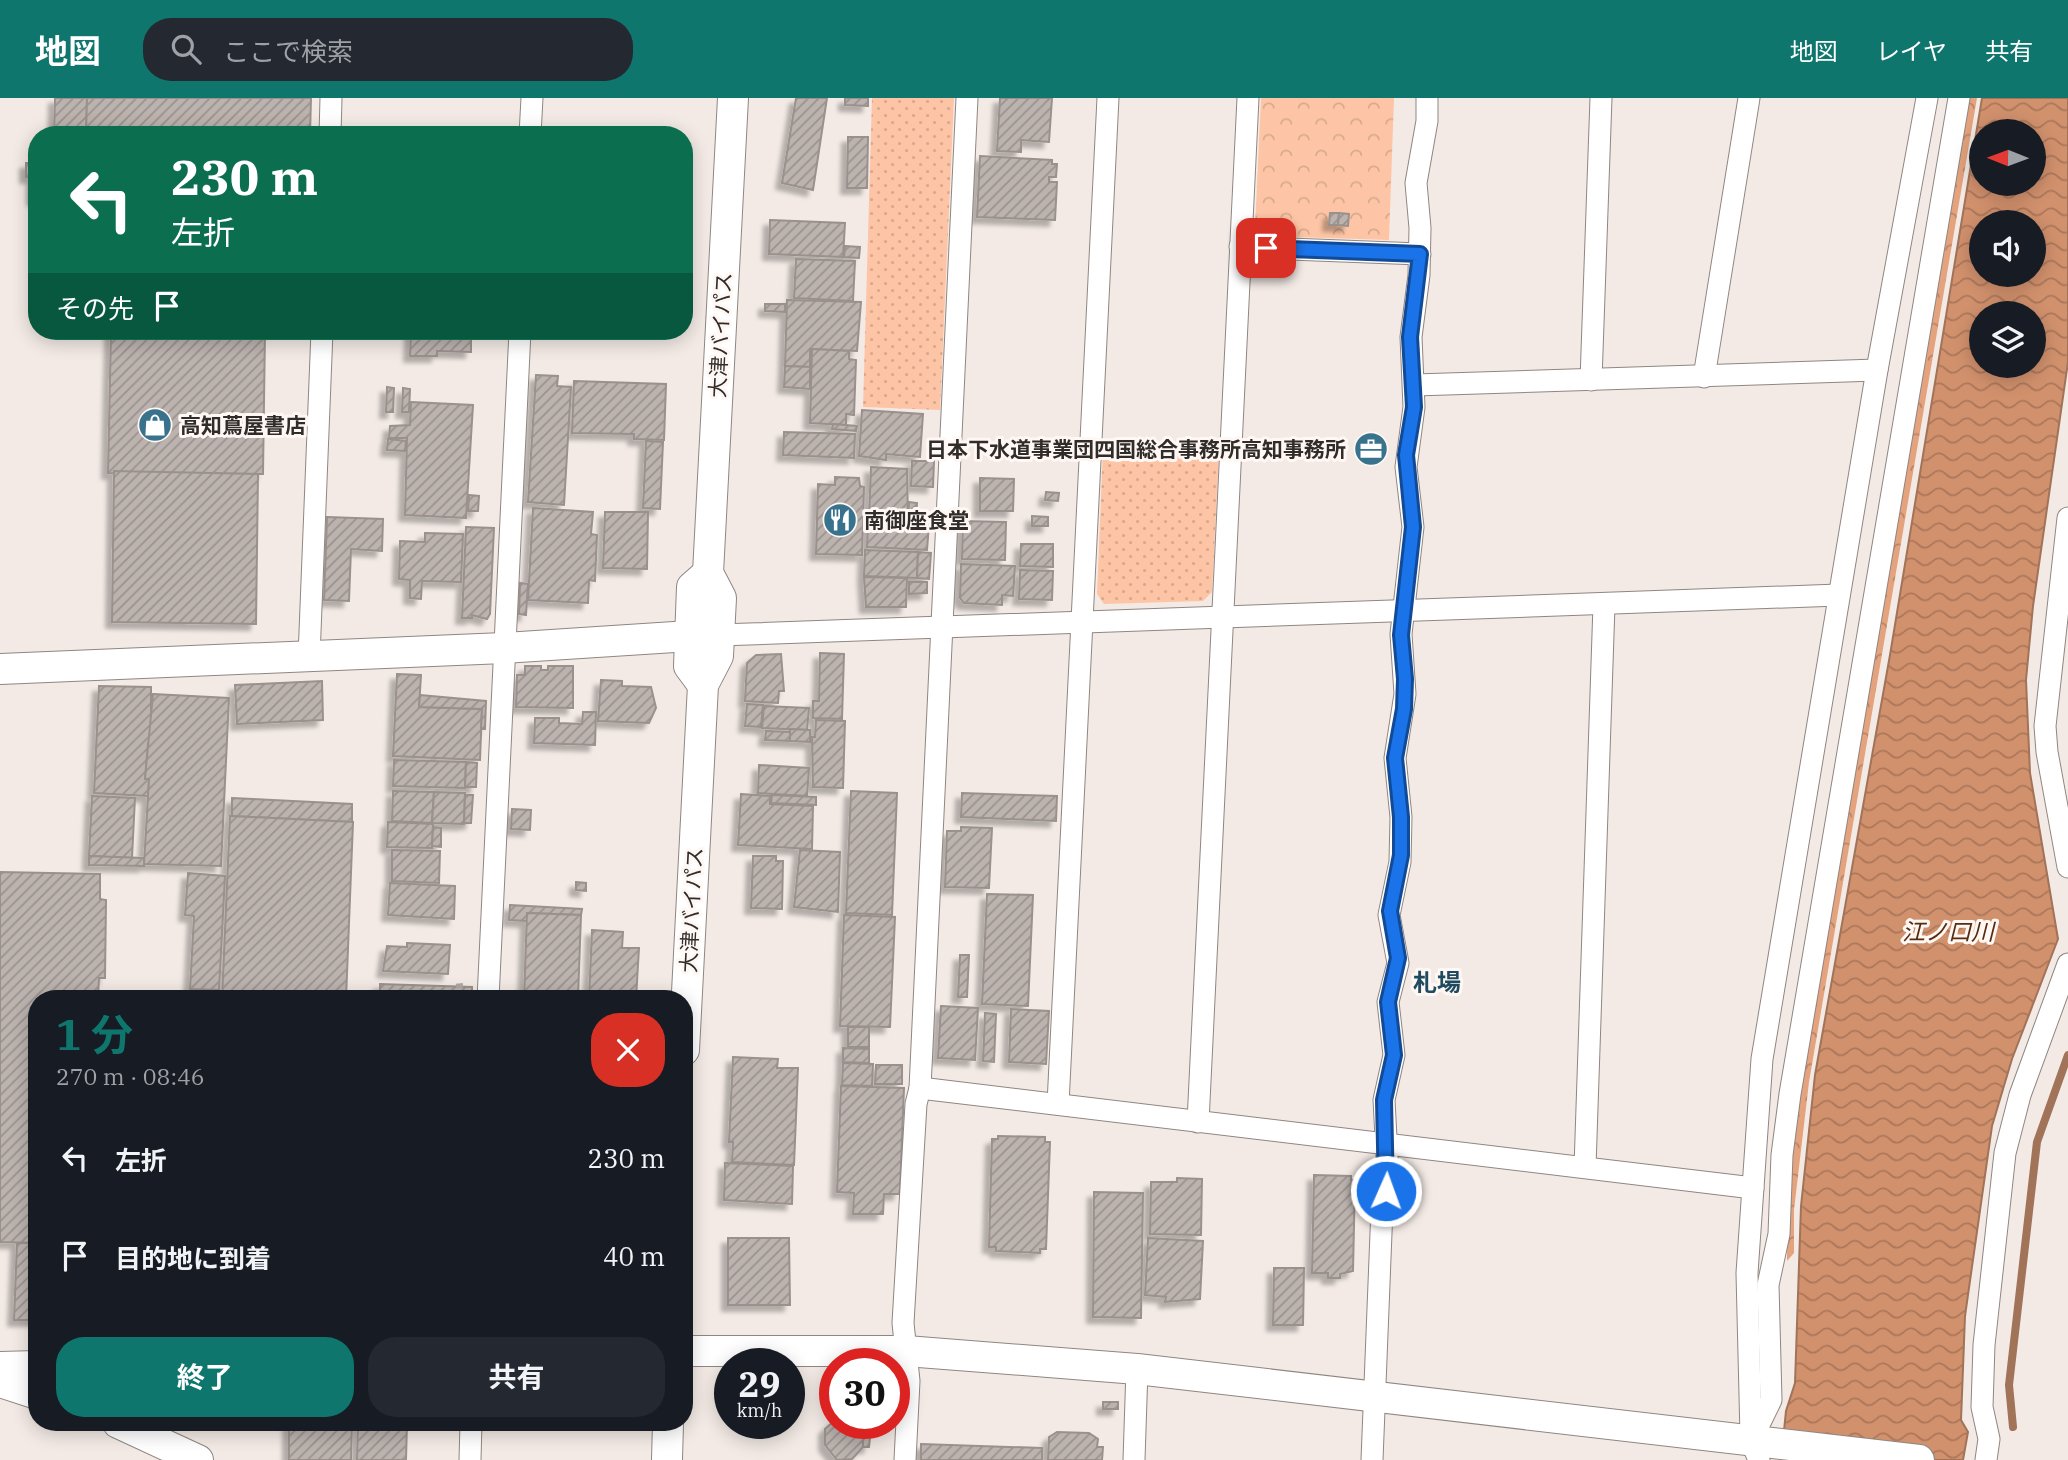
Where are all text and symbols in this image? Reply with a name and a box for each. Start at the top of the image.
search box [143,18,633,81]
text: 地図 [35,29,101,72]
icon: search [167,30,205,68]
text: ここで検索 [223,34,353,68]
text: 地図 [1790,35,1838,67]
text: レイヤ [1876,35,1947,67]
text: 共有 [1985,35,2033,67]
north arrow [1969,119,2046,196]
map controls [1969,119,2046,378]
text: 230 m [171,145,318,208]
icon: left [56,154,147,245]
button: sound [1969,210,2046,287]
text: 左折 [171,211,235,253]
pin [1236,218,1296,278]
icon: arrive [1247,229,1285,267]
street label: 大津バイパス [703,272,737,398]
icon: arrive [148,287,186,325]
text: その先 [56,291,134,325]
button: layers [1969,301,2046,378]
shop icon: 高知蔦屋書店 [136,406,174,444]
place label: 高知蔦屋書店 [180,411,306,439]
office icon: 日本下水道事業団四国総合事務所高知事務所 [1352,430,1390,468]
place label: 日本下水道事業団四国総合事務所高知事務所 [926,435,1346,463]
restaurant icon: 南御座食堂 [821,501,859,539]
place label: 南御座食堂 [864,506,969,534]
street label: 大津バイパス [674,847,708,973]
water label: 江ノ口川 [1902,916,1997,946]
district label: 札場 [1413,966,1461,998]
text: 1 分 [56,1007,133,1062]
button: close [591,1013,665,1087]
text: 270 m · 08:46 [56,1061,205,1091]
icon: left [56,1139,94,1177]
text: 230 m [587,1141,665,1175]
text: 左折 [115,1143,167,1177]
position arrow [1349,1154,1423,1228]
icon: arrive [56,1237,94,1275]
text: 40 m [603,1239,665,1273]
text: 目的地に到着 [115,1241,271,1275]
button: 終了 [56,1337,354,1417]
button: 共有 [368,1337,665,1417]
speed limit sign: 30 [819,1348,910,1439]
text: 29 [738,1361,781,1407]
text: km/h [737,1399,782,1422]

